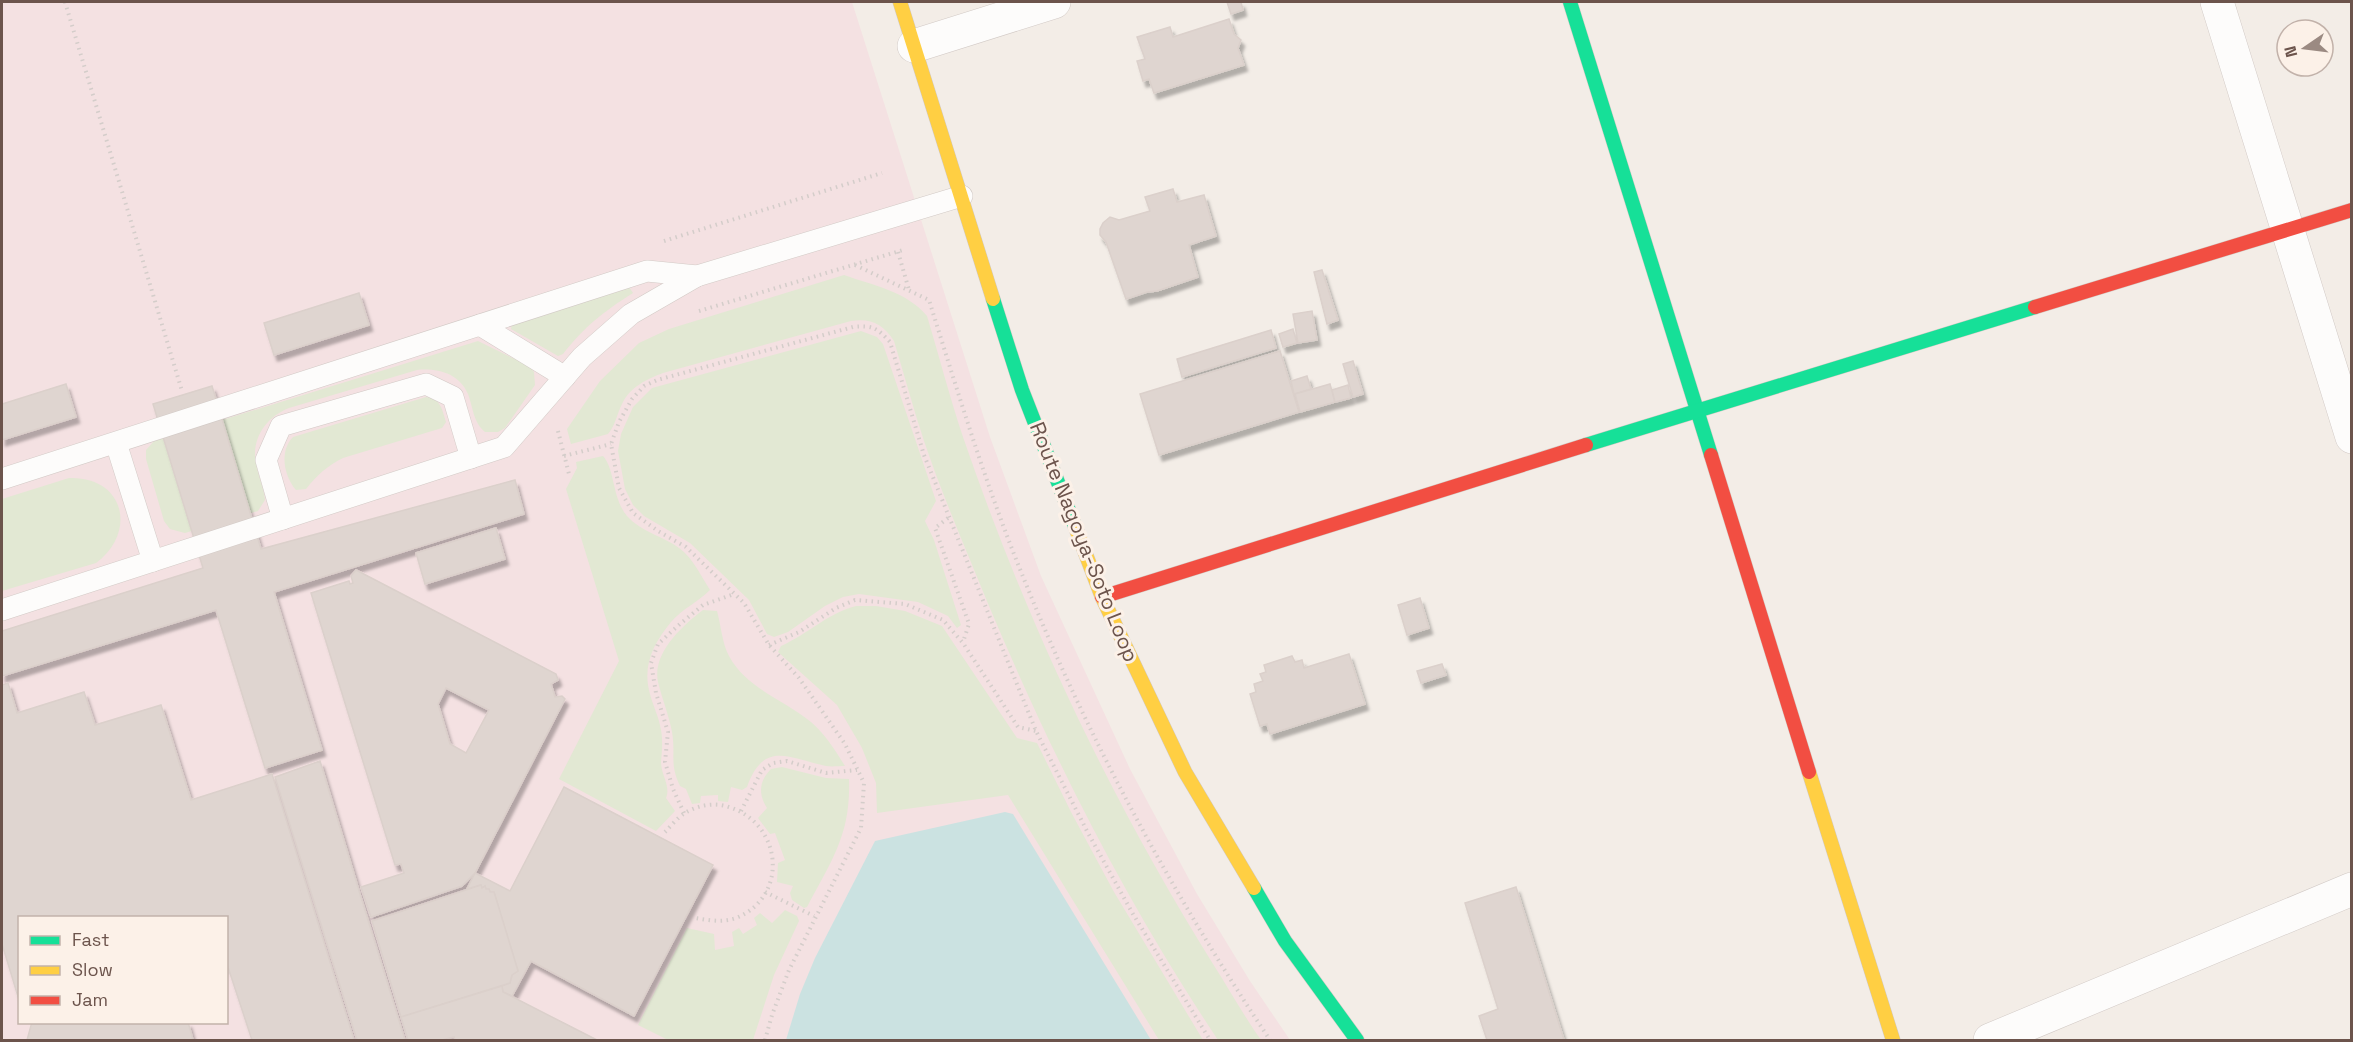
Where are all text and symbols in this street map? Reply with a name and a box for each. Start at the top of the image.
north arrow [2275,18,2335,78]
text: N [2279,44,2302,59]
street label: Route Nagoya-Soto Loop [1024,418,1145,666]
legend [18,916,228,1024]
text: Fast [72,928,109,951]
text: Slow [72,958,113,981]
text: Jam [72,988,108,1011]

